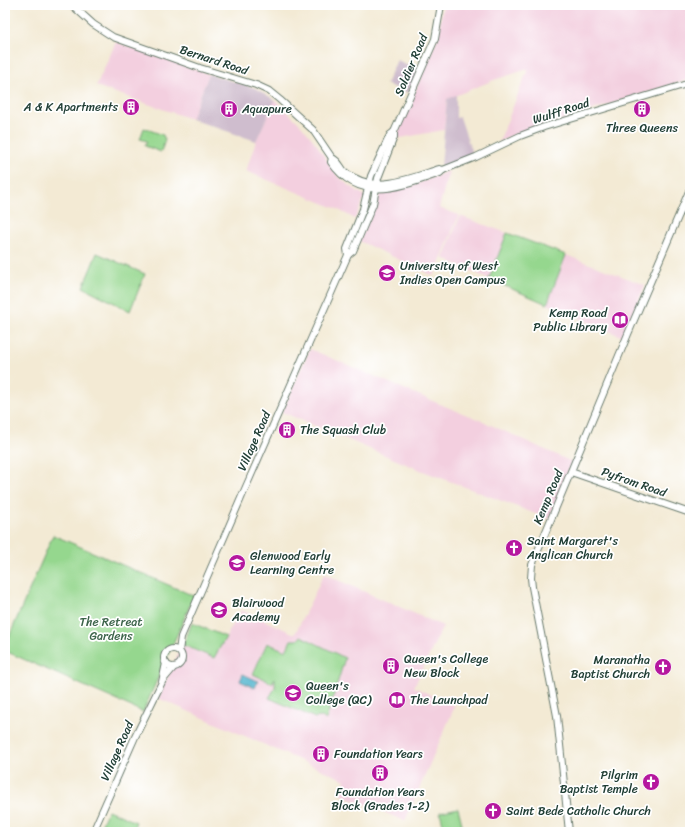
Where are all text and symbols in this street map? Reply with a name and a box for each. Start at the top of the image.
street label: Soldier Road [388,29,435,100]
street label: Bernard Road [177,39,252,82]
street label: Wulff Road [530,91,593,131]
place label: A & K Apartments [23,96,118,118]
building icon: A & K Apartments [121,97,141,117]
place label: Aquapure [241,98,292,120]
building icon: Aquapure [219,99,239,119]
building icon: Three Queens [632,99,652,119]
place label: Three Queens [606,117,678,139]
place label: University of West Indies Open Campus [399,255,506,291]
school or university icon: University of West Indies Open Campus [377,263,397,283]
place label: Kemp Road Public Library [533,302,608,338]
library icon: Kemp Road Public Library [610,310,630,330]
street label: Village Road [231,406,278,475]
place label: The Squash Club [300,419,387,441]
building icon: The Squash Club [277,420,297,440]
street label: Pyfrom Road [598,461,670,504]
street label: Kemp Road [527,465,570,528]
place label: Saint Margaret's Anglican Church [526,530,618,566]
church icon: Saint Margaret's Anglican Church [504,538,524,558]
place label: Glenwood Early Learning Centre [250,545,334,581]
school or university icon: Glenwood Early Learning Centre [227,553,247,573]
place label: Blairwood Academy [231,592,286,628]
school or university icon: Blairwood Academy [209,600,229,620]
park label: The Retreat Gardens [80,611,142,647]
place label: Queen's College New Block [404,648,488,684]
place label: Maranatha Baptist Church [571,649,650,685]
building icon: Queen's College New Block [381,656,401,676]
church icon: Maranatha Baptist Church [653,657,673,677]
place label: Queen's College (QC) [306,675,372,711]
school or university icon: Queen's College (QC) [283,683,303,703]
place label: The Launchpad [410,689,488,711]
library icon: The Launchpad [387,690,407,710]
street label: Village Road [94,716,141,785]
place label: Foundation Years [334,743,423,765]
building icon: Foundation Years [311,744,331,764]
building icon: Foundation Years Block (Grades 1-2) [370,763,390,783]
place label: Pilgrim Baptist Temple [560,764,638,800]
church icon: Pilgrim Baptist Temple [641,772,661,792]
place label: Foundation Years Block (Grades 1-2) [331,781,430,817]
place label: Saint Bede Catholic Church [506,800,651,822]
church icon: Saint Bede Catholic Church [483,801,503,821]

